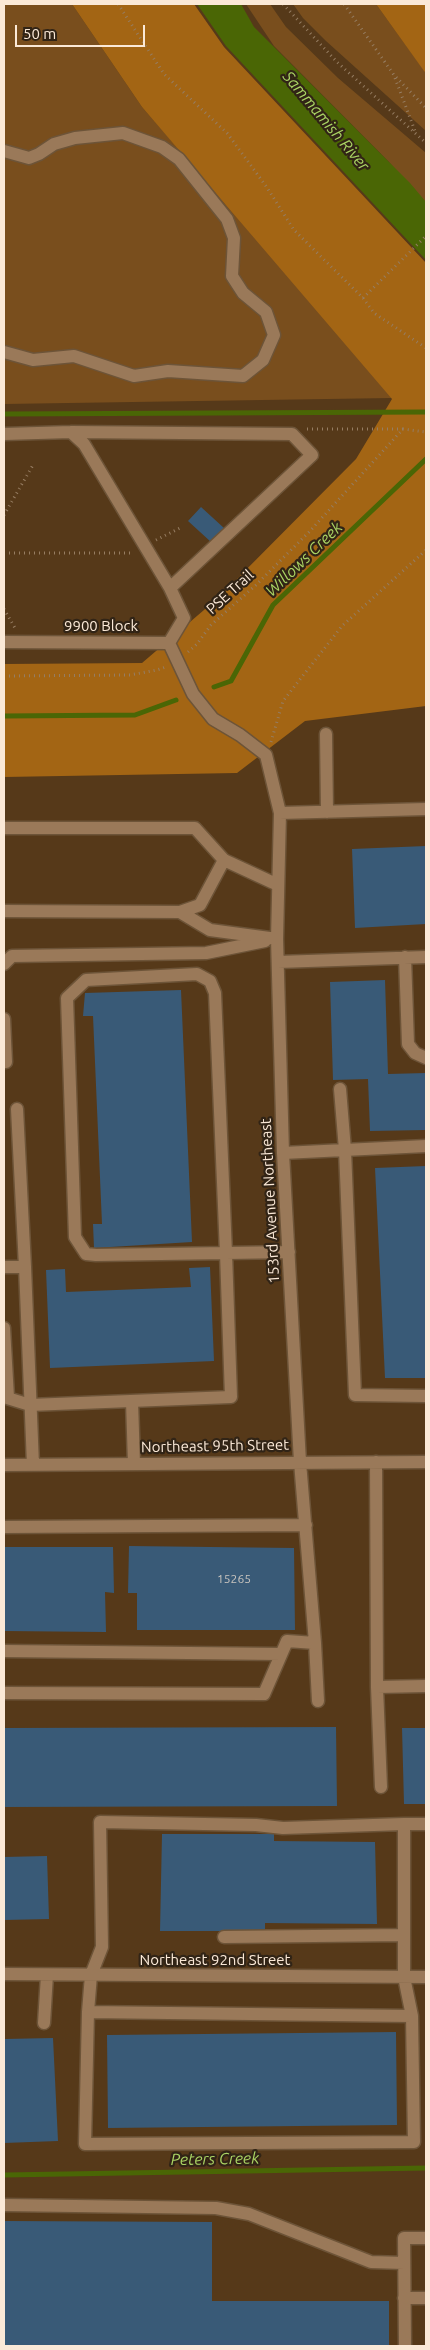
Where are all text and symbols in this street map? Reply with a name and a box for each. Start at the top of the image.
scale bar [18,15,148,47]
text: 50 m [23,25,56,42]
water label: Sammamish River [279,67,373,175]
water label: Willows Creek [262,518,346,600]
street label: PSE Trail [203,566,257,618]
street label: 9900 Block [64,617,138,635]
street label: 153rd Avenue Northeast [257,1118,283,1284]
street label: Northeast 95th Street [141,1436,289,1456]
house number: 15265 [217,1572,251,1586]
street label: Northeast 92nd Street [139,1951,291,1969]
water label: Peters Creek [171,2149,259,2169]

